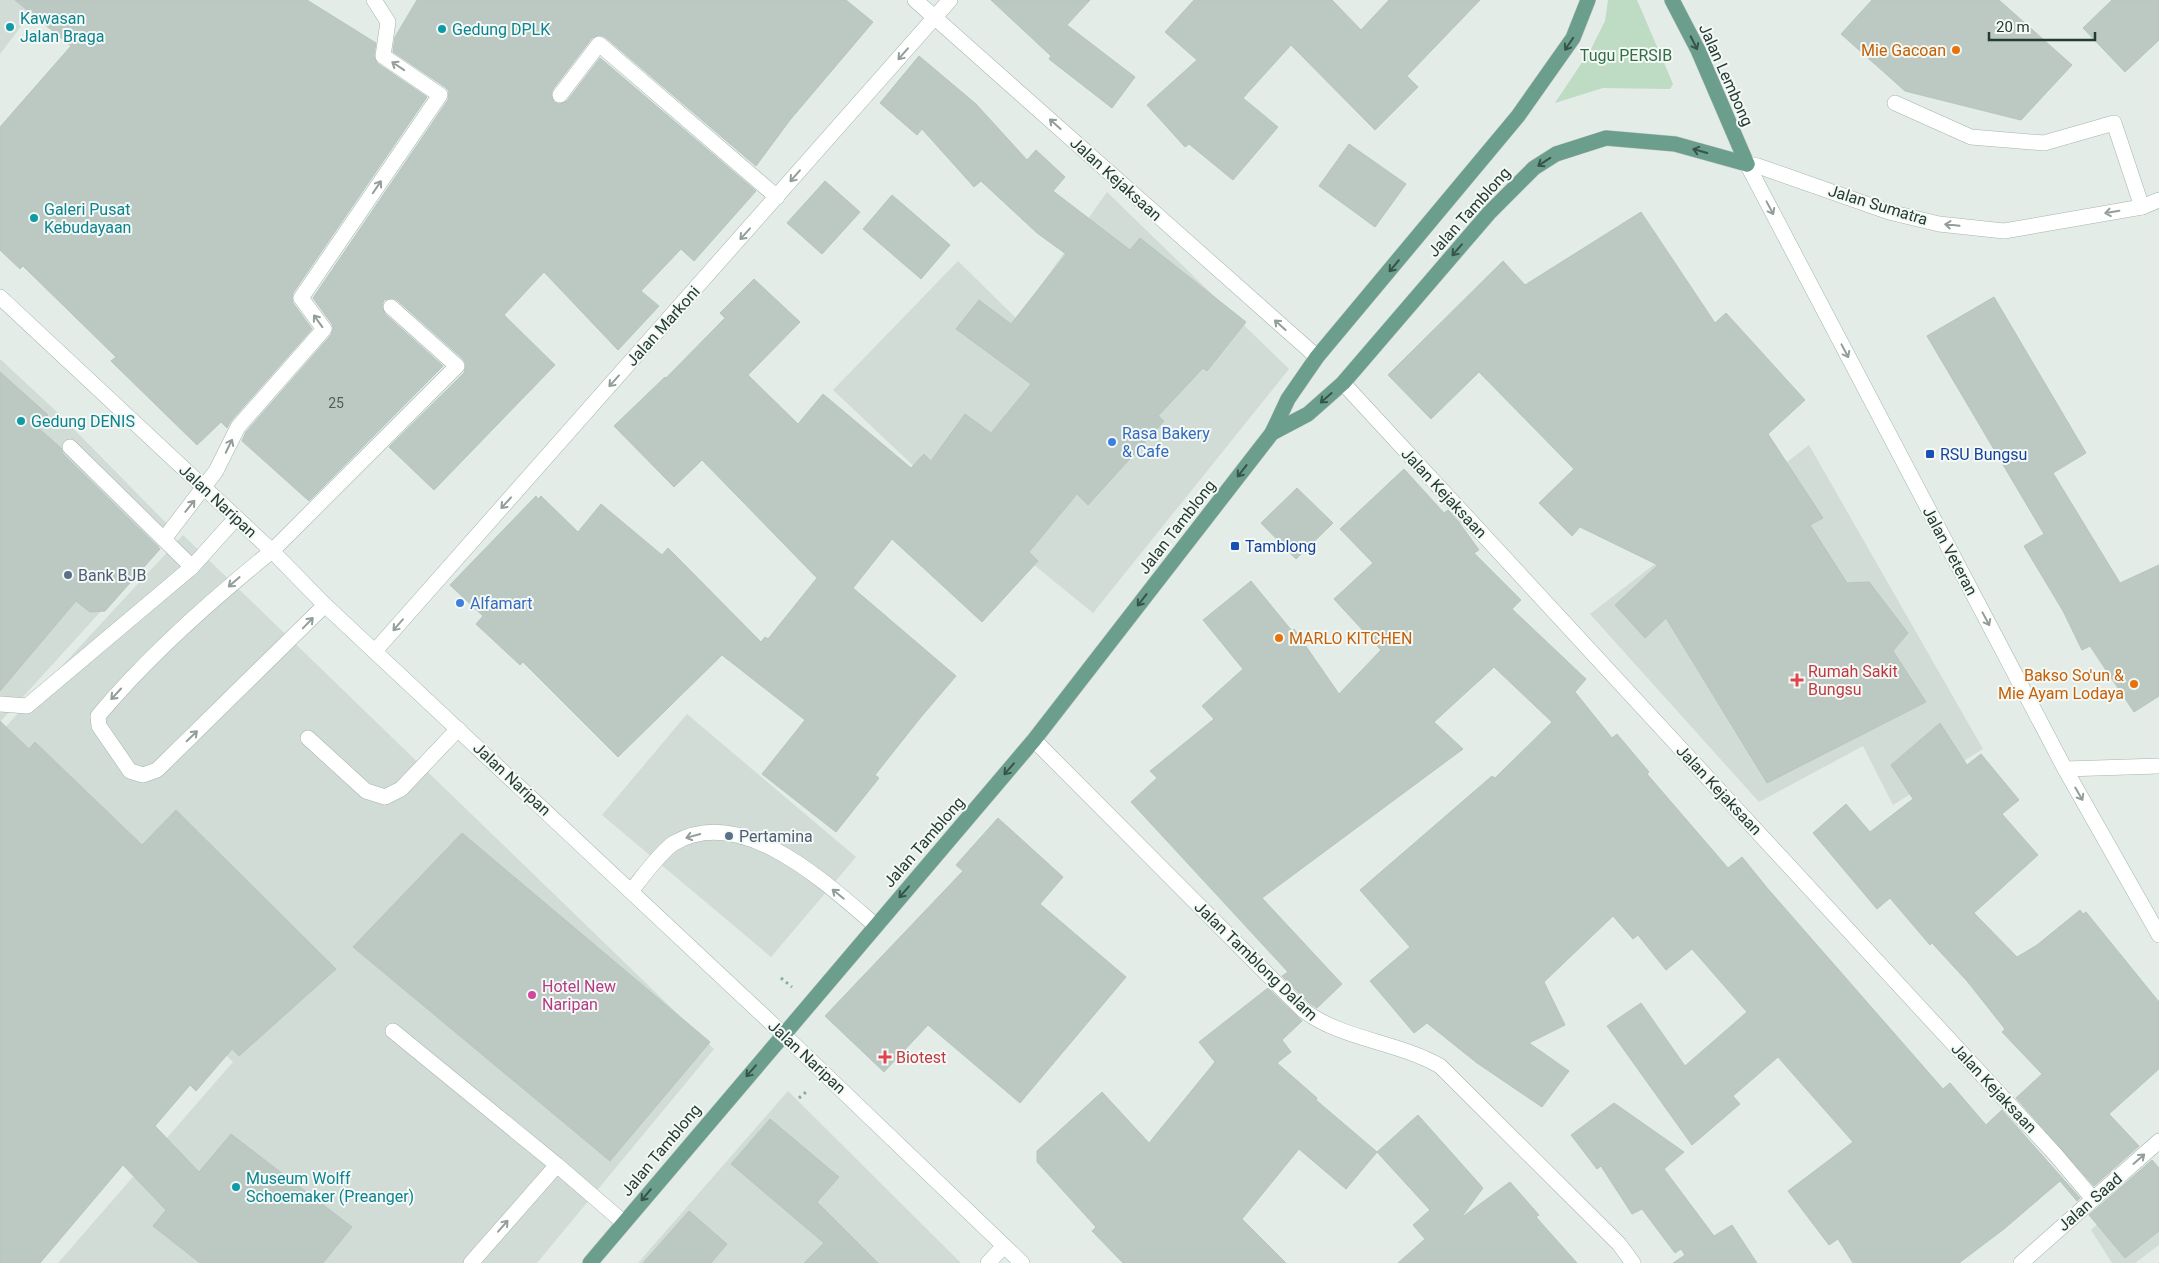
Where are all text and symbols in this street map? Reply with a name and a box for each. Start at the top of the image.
place label: Kawasan Jalan Braga [20,9,104,46]
scale bar [1989,10,2095,42]
text: 20 m [1996,18,2030,36]
place label: Gedung DPLK [452,20,551,39]
marker: Kawasan Jalan Braga [4,21,16,33]
street label: Jalan Lembong [1695,21,1757,129]
marker: Gedung DPLK [436,23,448,35]
one-way arrow [1689,36,1699,51]
one-way arrow [1564,37,1574,51]
place label: Mie Gacoan [1861,41,1946,60]
marker: Mie Gacoan [1950,44,1962,56]
park label: Tugu PERSIB [1580,46,1672,65]
one-way arrow [897,48,909,61]
one-way arrow [392,61,406,71]
one-way arrow [1048,118,1061,130]
street label: Jalan Kejaksaan [1066,133,1166,225]
one-way arrow [1693,146,1709,155]
one-way arrow [1537,157,1551,167]
street label: Jalan Tamblong [1424,163,1514,261]
one-way arrow [790,170,801,183]
one-way arrow [372,180,382,194]
street label: Jalan Sumatra [1826,181,1930,229]
place label: Galeri Pusat Kebudayaan [44,200,131,237]
one-way arrow [1765,200,1775,215]
one-way arrow [2105,208,2121,218]
marker: Galeri Pusat Kebudayaan [28,212,40,224]
one-way arrow [1944,220,1960,230]
one-way arrow [739,227,750,240]
one-way arrow [1452,243,1463,256]
one-way arrow [1388,260,1400,273]
street label: Jalan Markoni [622,282,704,370]
one-way arrow [313,314,323,328]
one-way arrow [1274,320,1287,331]
one-way arrow [1840,344,1850,359]
one-way arrow [608,375,620,388]
one-way arrow [1320,392,1333,403]
house number: 25 [328,395,344,411]
place label: Gedung DENIS [31,412,135,431]
marker: Gedung DENIS [15,415,27,427]
place label: Rasa Bakery & Cafe [1122,424,1210,461]
marker: Rasa Bakery & Cafe [1106,436,1118,448]
one-way arrow [224,439,234,454]
street label: Jalan Kejaksaan [1397,444,1491,542]
place label: RSU Bungsu [1940,445,2027,464]
marker: RSU Bungsu [1924,448,1936,460]
street label: Jalan Naripan [175,460,261,542]
one-way arrow [1237,464,1247,478]
street label: Jalan Tamblong [1134,476,1220,578]
one-way arrow [500,497,512,510]
one-way arrow [185,500,196,513]
street label: Jalan Veteran [1919,503,1981,599]
place label: Tamblong [1245,537,1316,556]
marker: Tamblong [1229,540,1241,552]
place label: Bank BJB [78,566,146,585]
marker: Bank BJB [62,569,74,581]
one-way arrow [228,577,241,588]
one-way arrow [1137,593,1148,606]
place label: Alfamart [470,594,532,613]
marker: Alfamart [454,597,466,609]
one-way arrow [1981,612,1991,627]
one-way arrow [302,616,314,629]
one-way arrow [393,618,404,631]
place label: MARLO KITCHEN [1289,629,1412,648]
marker: MARLO KITCHEN [1273,632,1285,644]
place label: Rumah Sakit Bungsu [1808,662,1898,699]
place label: Bakso So'un & Mie Ayam Lodaya [1998,666,2124,703]
marker: Rumah Sakit Bungsu [1790,673,1804,687]
marker: Bakso So'un & Mie Ayam Lodaya [2128,678,2140,690]
one-way arrow [110,688,122,701]
one-way arrow [186,730,198,742]
street label: Jalan Naripan [469,738,555,820]
street label: Jalan Kejaksaan [1672,741,1766,839]
one-way arrow [1004,762,1015,775]
one-way arrow [2074,786,2084,800]
street label: Jalan Tamblong [879,793,969,891]
place label: Pertamina [739,827,813,846]
marker: Pertamina [723,830,735,842]
one-way arrow [685,832,701,841]
one-way arrow [898,885,909,898]
one-way arrow [832,888,845,899]
street label: Jalan Tamblong Dalam [1191,897,1321,1025]
place label: Hotel New Naripan [542,977,616,1014]
marker: Hotel New Naripan [526,989,538,1001]
street label: Jalan Naripan [764,1016,850,1098]
street label: Jalan Kejaksaan [1947,1039,2041,1137]
place label: Biotest [896,1048,946,1067]
marker: Biotest [878,1050,892,1064]
one-way arrow [746,1064,757,1077]
street label: Jalan Tamblong [617,1100,705,1200]
one-way arrow [2133,1153,2146,1164]
place label: Museum Wolff Schoemaker (Preanger) [246,1169,414,1206]
street label: Jalan Saad [2054,1169,2126,1235]
marker: Museum Wolff Schoemaker (Preanger) [230,1181,242,1193]
one-way arrow [641,1188,652,1201]
one-way arrow [497,1220,509,1233]

